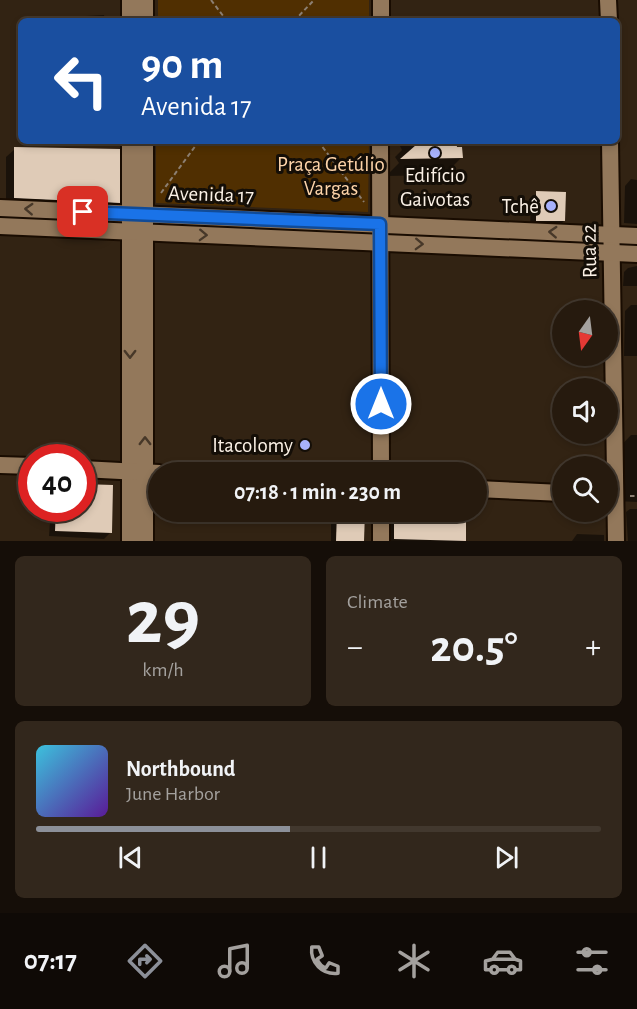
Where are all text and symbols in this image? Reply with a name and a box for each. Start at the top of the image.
icon: left [42,42,120,120]
text: 90 m [141,44,223,86]
text: Avenida 17 [141,93,252,120]
marker: Edifício Gaivotas [428,146,442,160]
park label: Praça Getúlio Vargas [277,154,385,199]
place label: Edifício Gaivotas [400,165,470,210]
street label: Avenida 17 [168,183,255,207]
pin [57,186,108,237]
icon: arrive [66,195,99,228]
place label: Tchê [501,196,539,217]
marker: Tchê [544,199,558,213]
one-way arrow [25,203,34,216]
street label: Rua 22 [579,224,600,278]
one-way arrow [548,226,557,239]
one-way arrow [199,229,208,242]
one-way arrow [415,238,424,251]
north arrow [552,300,618,366]
map controls [552,300,618,522]
one-way arrow [124,349,136,358]
position arrow [349,372,413,436]
button: sound [552,378,618,444]
place label: Itacolomy [212,435,293,456]
one-way arrow [139,436,151,445]
marker: Itacolomy [298,438,312,452]
speed limit sign: 40 [18,444,96,522]
button: search [552,456,618,522]
text: 07:18 · 1 min · 230 m [234,481,401,503]
text: 29 [126,580,200,658]
text: Climate [347,592,408,612]
text: 20.5° [430,625,518,670]
text: − [347,631,363,664]
text: + [585,631,601,664]
text: km/h [142,660,184,680]
text: Northbound [126,758,235,780]
text: June Harbor [126,784,220,804]
icon: previous [114,841,147,874]
icon: pause [302,841,335,874]
icon: next [490,841,523,874]
icon: directions [124,940,166,982]
icon: music [214,940,256,982]
icon: phone [303,940,345,982]
icon: climate [393,940,435,982]
icon: car [482,940,524,982]
icon: filters [571,940,613,982]
text: 07:17 [24,947,77,974]

